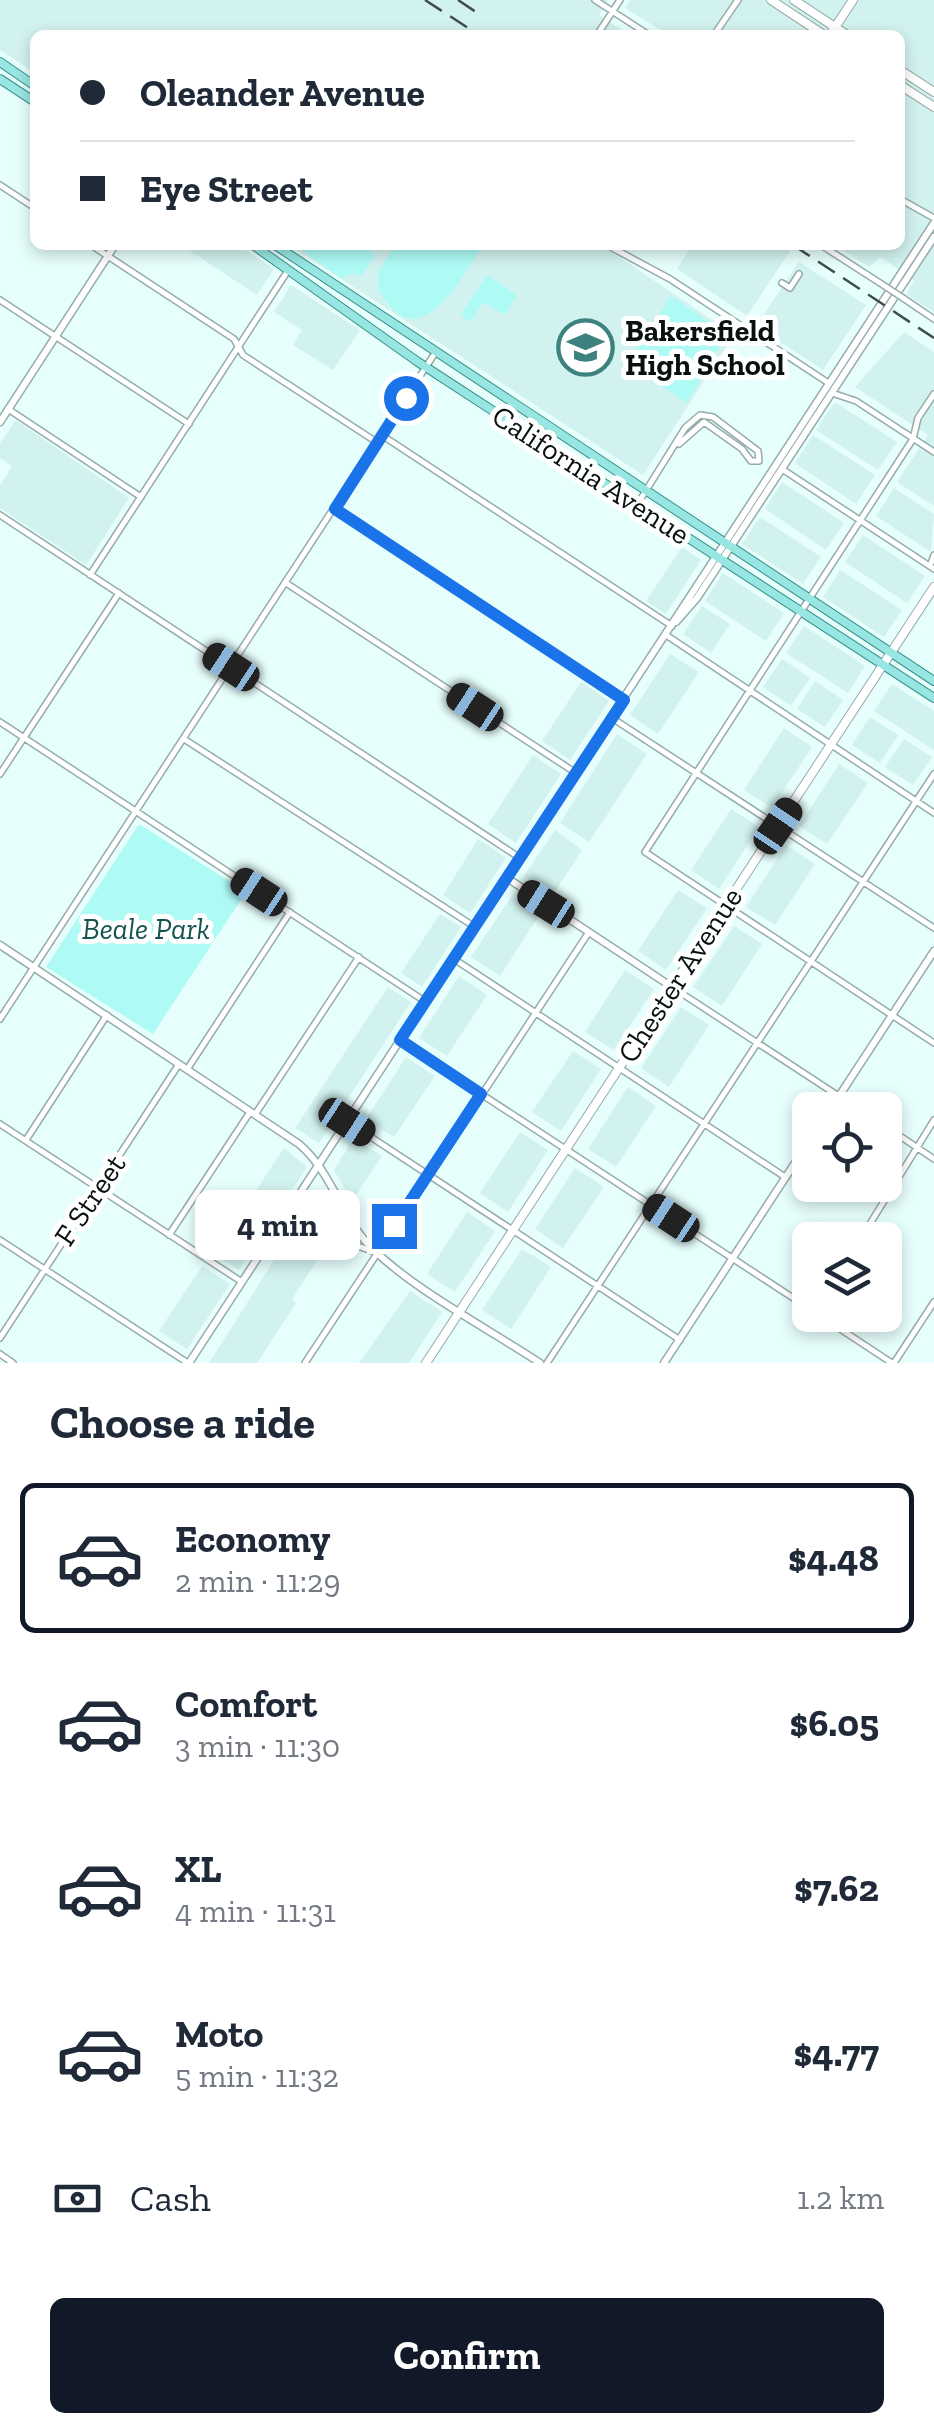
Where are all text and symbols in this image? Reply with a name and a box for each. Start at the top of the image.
text: Oleander Avenue [140,70,425,116]
text: Eye Street [140,166,313,212]
place label: Bakersfield High School [625,313,785,383]
school or university icon: Bakersfield High School [556,318,616,378]
route start [384,376,429,421]
street label: California Avenue [485,398,697,552]
car [198,638,264,696]
car [442,678,508,736]
car [749,793,807,859]
car [226,863,292,921]
car [513,875,579,933]
street label: Chester Avenue [610,881,750,1069]
park label: Beale Park [82,911,210,947]
map controls [792,1092,902,1332]
button: locate [792,1092,902,1202]
car [314,1093,380,1151]
street label: F Street [47,1148,133,1252]
car [638,1189,704,1247]
callout: 4 min [194,1191,359,1261]
route end [372,1204,417,1249]
text: 4 min [237,1206,318,1244]
button: layers [792,1222,902,1332]
text: Choose a ride [50,1396,315,1450]
icon: car [55,1513,145,1603]
text: Economy [175,1516,330,1562]
text: $4.48 [788,1535,879,1581]
text: 2 min · 11:29 [175,1562,340,1600]
icon: car [55,1678,145,1768]
text: Comfort [175,1681,317,1727]
text: $6.05 [790,1700,879,1746]
text: 3 min · 11:30 [175,1727,340,1765]
icon: car [55,1843,145,1933]
text: XL [175,1846,222,1892]
text: $7.62 [794,1865,879,1911]
text: 4 min · 11:31 [175,1892,336,1930]
icon: car [55,2008,145,2098]
text: Moto [175,2011,263,2057]
text: $4.77 [793,2030,879,2076]
text: 5 min · 11:32 [175,2057,339,2095]
icon: cash [50,2171,105,2226]
text: Cash [130,2175,211,2221]
text: 1.2 km [797,2179,884,2217]
button: Confirm [50,2298,884,2413]

